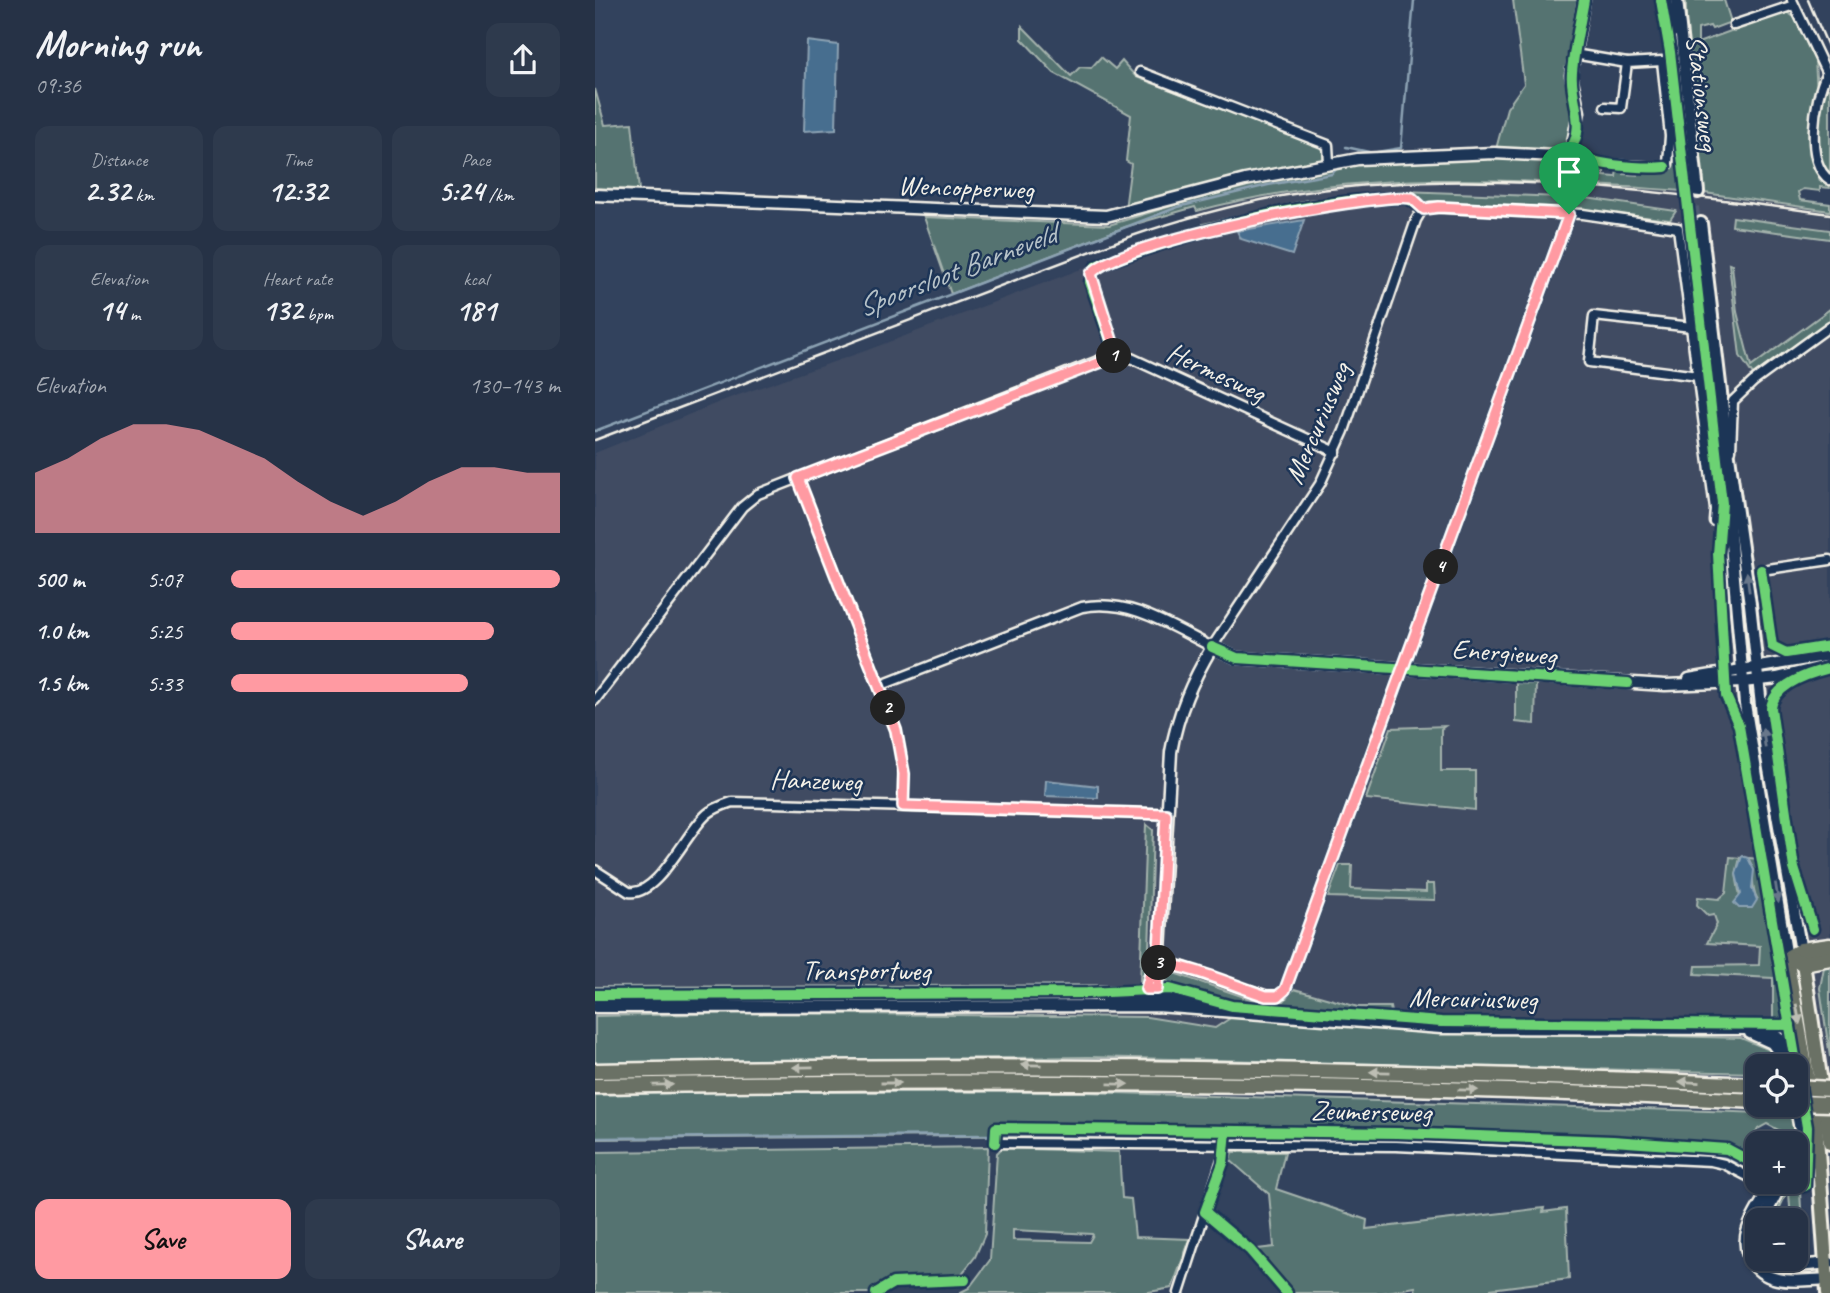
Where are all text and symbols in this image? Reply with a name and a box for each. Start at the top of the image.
text: Morning run [35,21,201,68]
button: share [486,23,560,97]
street label: Stationsweg [1679,33,1728,155]
text: 09:36 [35,71,81,100]
pin [1539,142,1599,214]
text: Distance [91,148,148,172]
text: Time [283,148,312,172]
text: Pace [461,148,490,172]
icon: arrive [1550,153,1588,191]
street label: Wencopperweg [898,167,1035,207]
text: 2.32 [84,172,131,210]
text: 12:32 [268,172,327,210]
text: 5:24 [438,172,484,210]
text: km [131,183,154,207]
text: /km [484,183,514,207]
water label: Spoorsloot Barneveld [851,211,1069,325]
text: Elevation [90,267,148,291]
text: Heart rate [263,267,332,291]
text: kcal [463,267,488,291]
text: 14 [98,291,125,329]
text: 132 [262,291,302,329]
text: 181 [456,291,496,329]
text: m [125,302,140,326]
text: bpm [302,302,333,326]
street label: Hermesweg [1161,334,1272,411]
pin: 1 [1097,338,1131,374]
text: 1 [1109,343,1118,367]
street label: Mercuriusweg [1276,355,1359,489]
text: Elevation [35,371,106,400]
text: 130–143 m [469,371,560,400]
pin: 4 [1423,550,1459,584]
text: 4 [1436,554,1445,578]
text: 500 m [35,565,84,594]
text: 5:07 [147,565,183,594]
one-way arrow [1742,571,1753,593]
text: 1.0 km [35,617,89,646]
text: 5:25 [147,617,183,646]
street label: Energieweg [1451,631,1559,673]
text: 1.5 km [35,669,88,698]
text: 5:33 [147,669,183,698]
pin: 2 [871,690,905,726]
text: 2 [883,695,892,719]
one-way arrow [1758,727,1769,749]
street label: Hanzeweg [769,761,864,799]
one-way arrow [1772,882,1783,904]
pin: 3 [1141,946,1177,981]
text: 3 [1154,950,1163,974]
street label: Transportweg [802,953,932,988]
street label: Mercuriusweg [1409,979,1539,1017]
one-way arrow [1792,1004,1803,1026]
map controls [1745,1054,1808,1271]
button: locate [1745,1054,1808,1117]
one-way arrow [1019,1060,1041,1071]
one-way arrow [792,1061,814,1073]
one-way arrow [1369,1066,1391,1078]
one-way arrow [880,1077,902,1089]
one-way arrow [1678,1077,1700,1088]
one-way arrow [1107,1078,1129,1089]
one-way arrow [652,1079,674,1091]
one-way arrow [1457,1084,1479,1095]
street label: Zeumerseweg [1311,1092,1433,1130]
button: + [1745,1131,1808,1194]
button: Save [35,1199,291,1279]
button: Share [305,1199,560,1279]
button: − [1745,1208,1808,1271]

